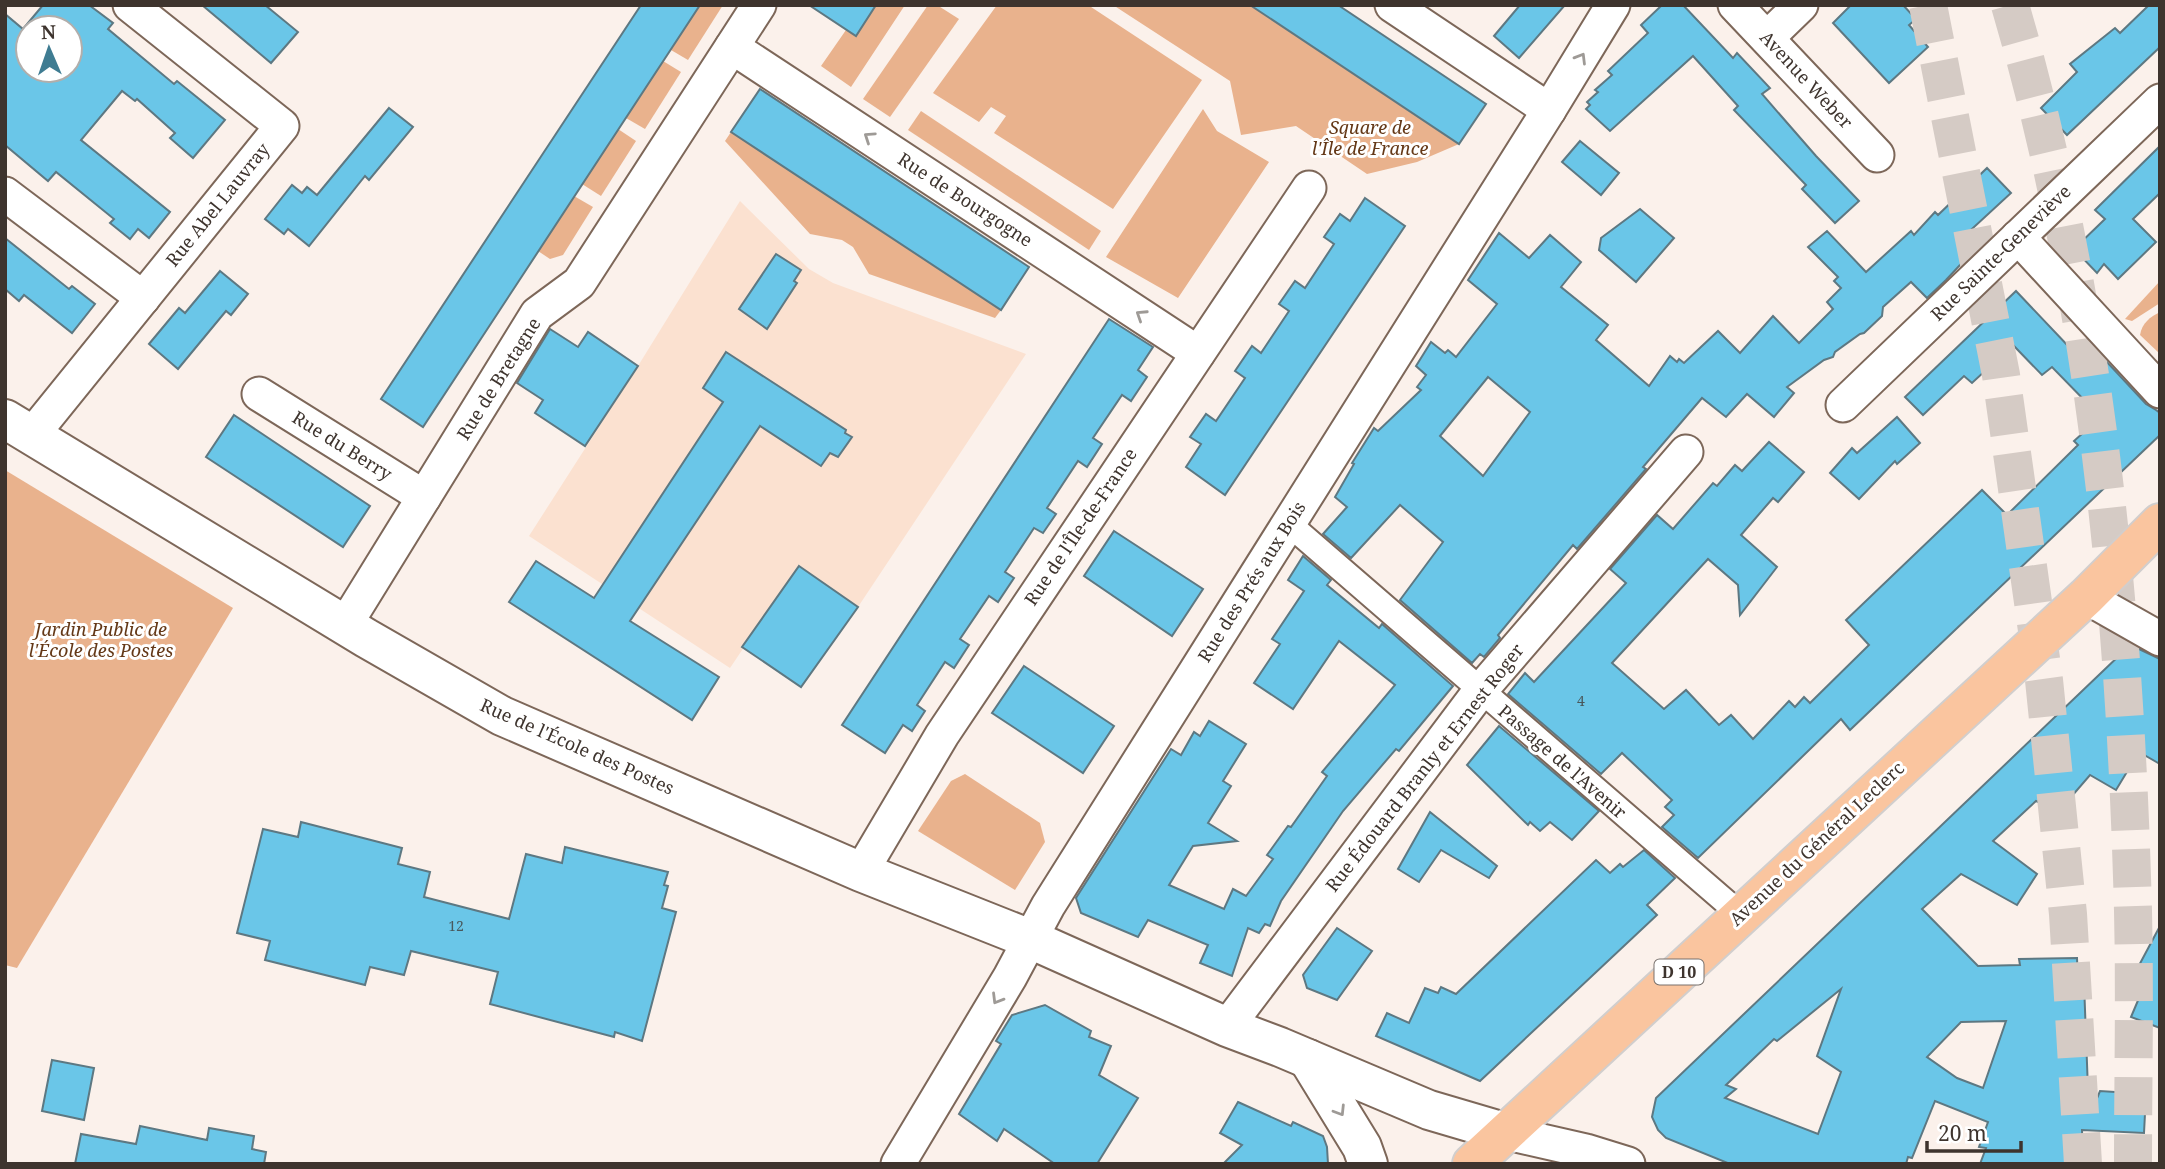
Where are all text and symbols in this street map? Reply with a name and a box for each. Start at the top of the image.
north arrow [14,14,84,84]
text: N [40,19,56,45]
street label: Avenue Weber [1755,25,1859,134]
one-way arrow [1573,52,1586,65]
park label: Square de l'Île de France [1312,115,1428,160]
one-way arrow [863,132,876,145]
street label: Rue Abel Lauvray [160,137,275,271]
street label: Rue de Bourgogne [894,147,1037,252]
street label: Rue Sainte-Geneviève [1925,179,2076,326]
one-way arrow [1136,311,1149,324]
street label: Rue de Bretagne [451,313,545,444]
street label: Rue du Berry [288,405,398,486]
street label: Rue de l'Île-de-France [1018,443,1142,610]
street label: Rue des Prés aux Bois [1192,496,1310,666]
park label: Jardin Public de l'École des Postes [29,617,173,662]
street label: Rue Édouard Branly et Ernest Roger [1320,638,1529,896]
house number: 4 [1577,691,1585,710]
street label: Rue de l'École des Postes [477,692,678,800]
street label: Passage de l'Avenir [1494,699,1632,824]
street label: Avenue du Général Leclerc [1724,756,1909,931]
house number: 12 [448,916,464,935]
road number: D 10 [1654,960,1704,984]
one-way arrow [992,991,1005,1004]
one-way arrow [1331,1103,1344,1116]
scale bar [1927,1110,2022,1154]
text: 20 m [1938,1119,1987,1147]

